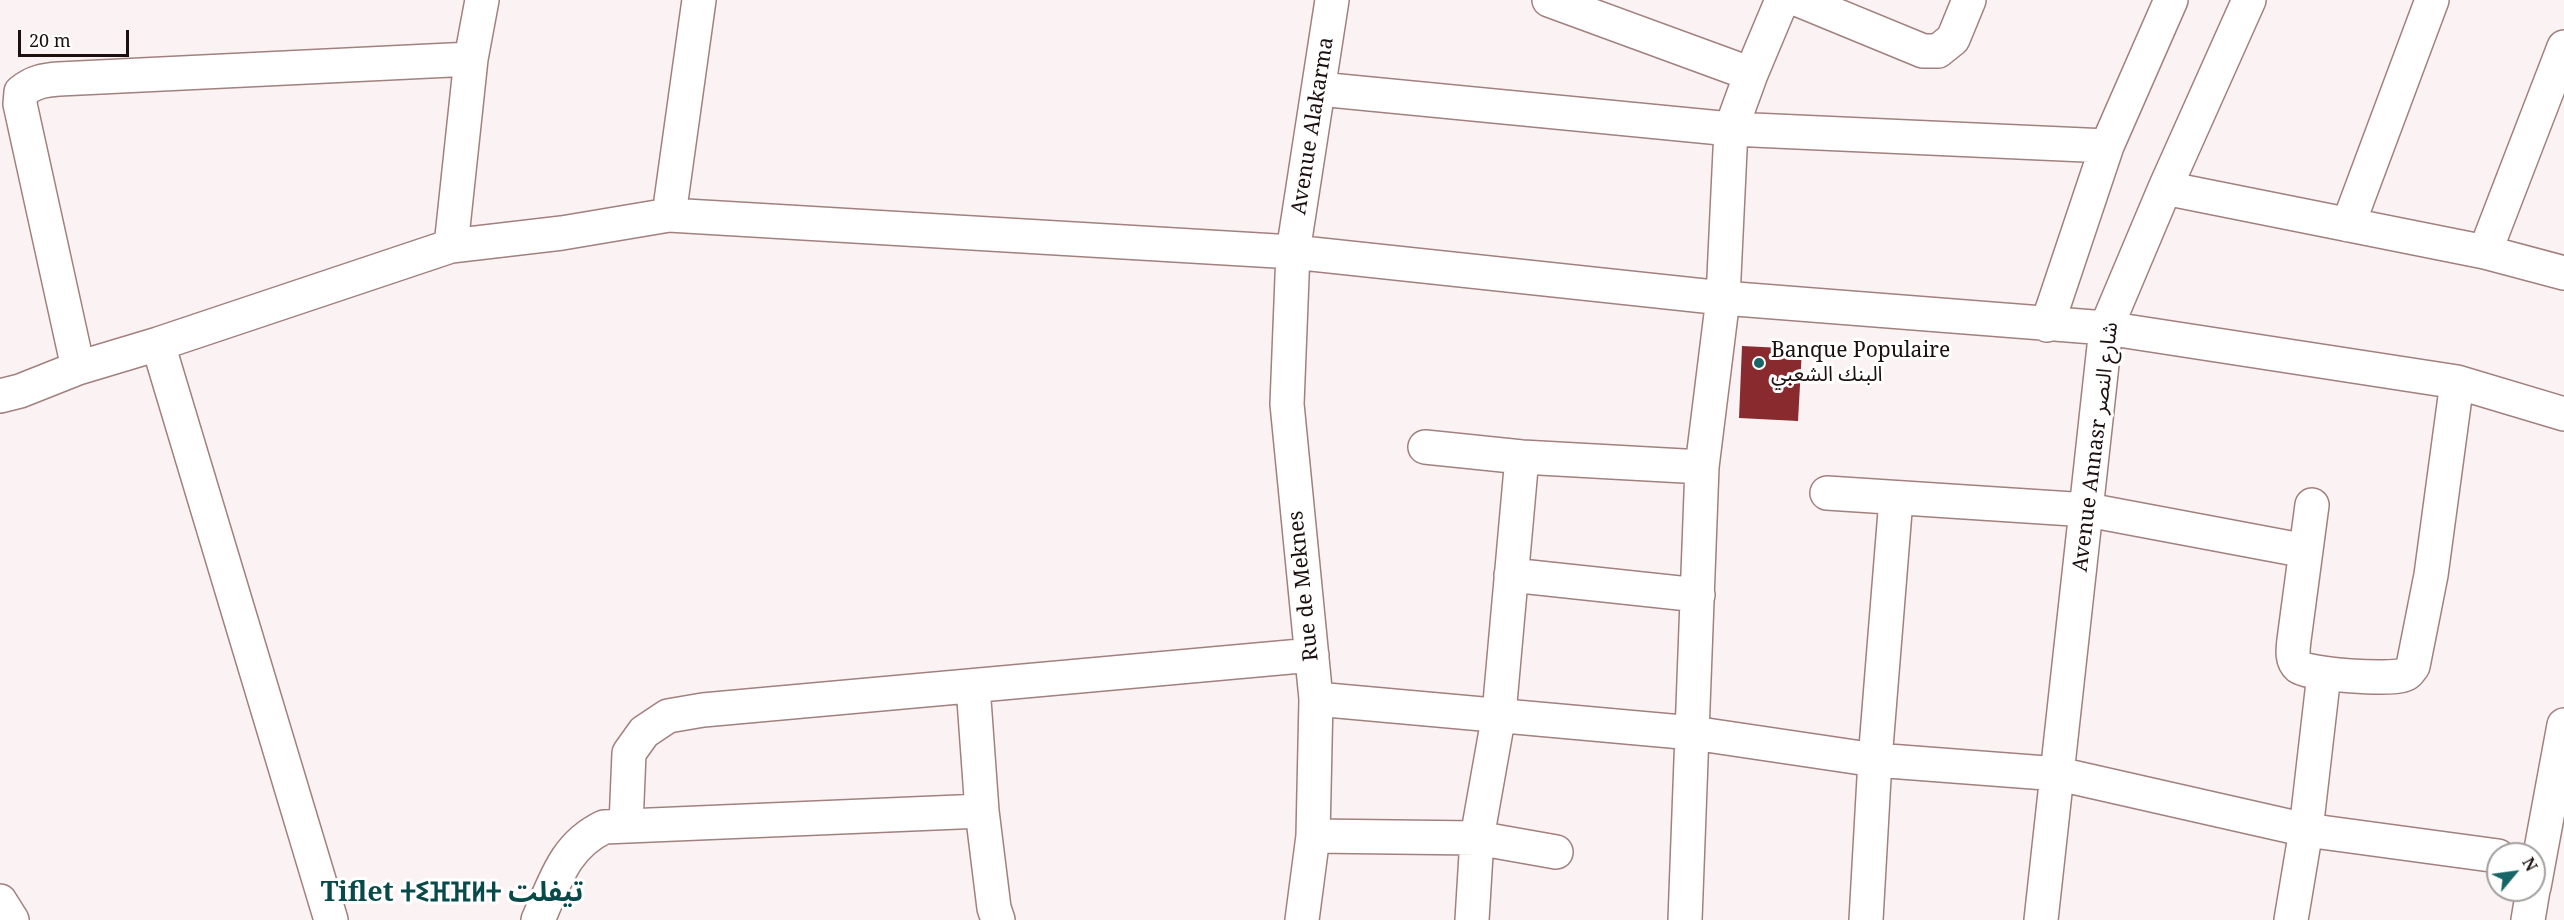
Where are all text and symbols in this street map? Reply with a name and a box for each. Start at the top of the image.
scale bar [21,18,132,56]
text: 20 m [29,28,71,52]
street label: Avenue Alakarma [1287,35,1339,217]
street label: Avenue Annasr شارع النصر [2068,321,2124,573]
place label: Banque Populaire البنك الشعبي [1771,338,1950,388]
marker: Banque Populaire البنك الشعبي [1752,356,1766,370]
street label: Rue de Meknes [1284,510,1324,662]
north arrow [2486,842,2546,902]
text: N [2517,853,2543,875]
district label: Tiflet ⵜⵉⴼⴼⵍⵜ تيفلت [321,877,583,909]

